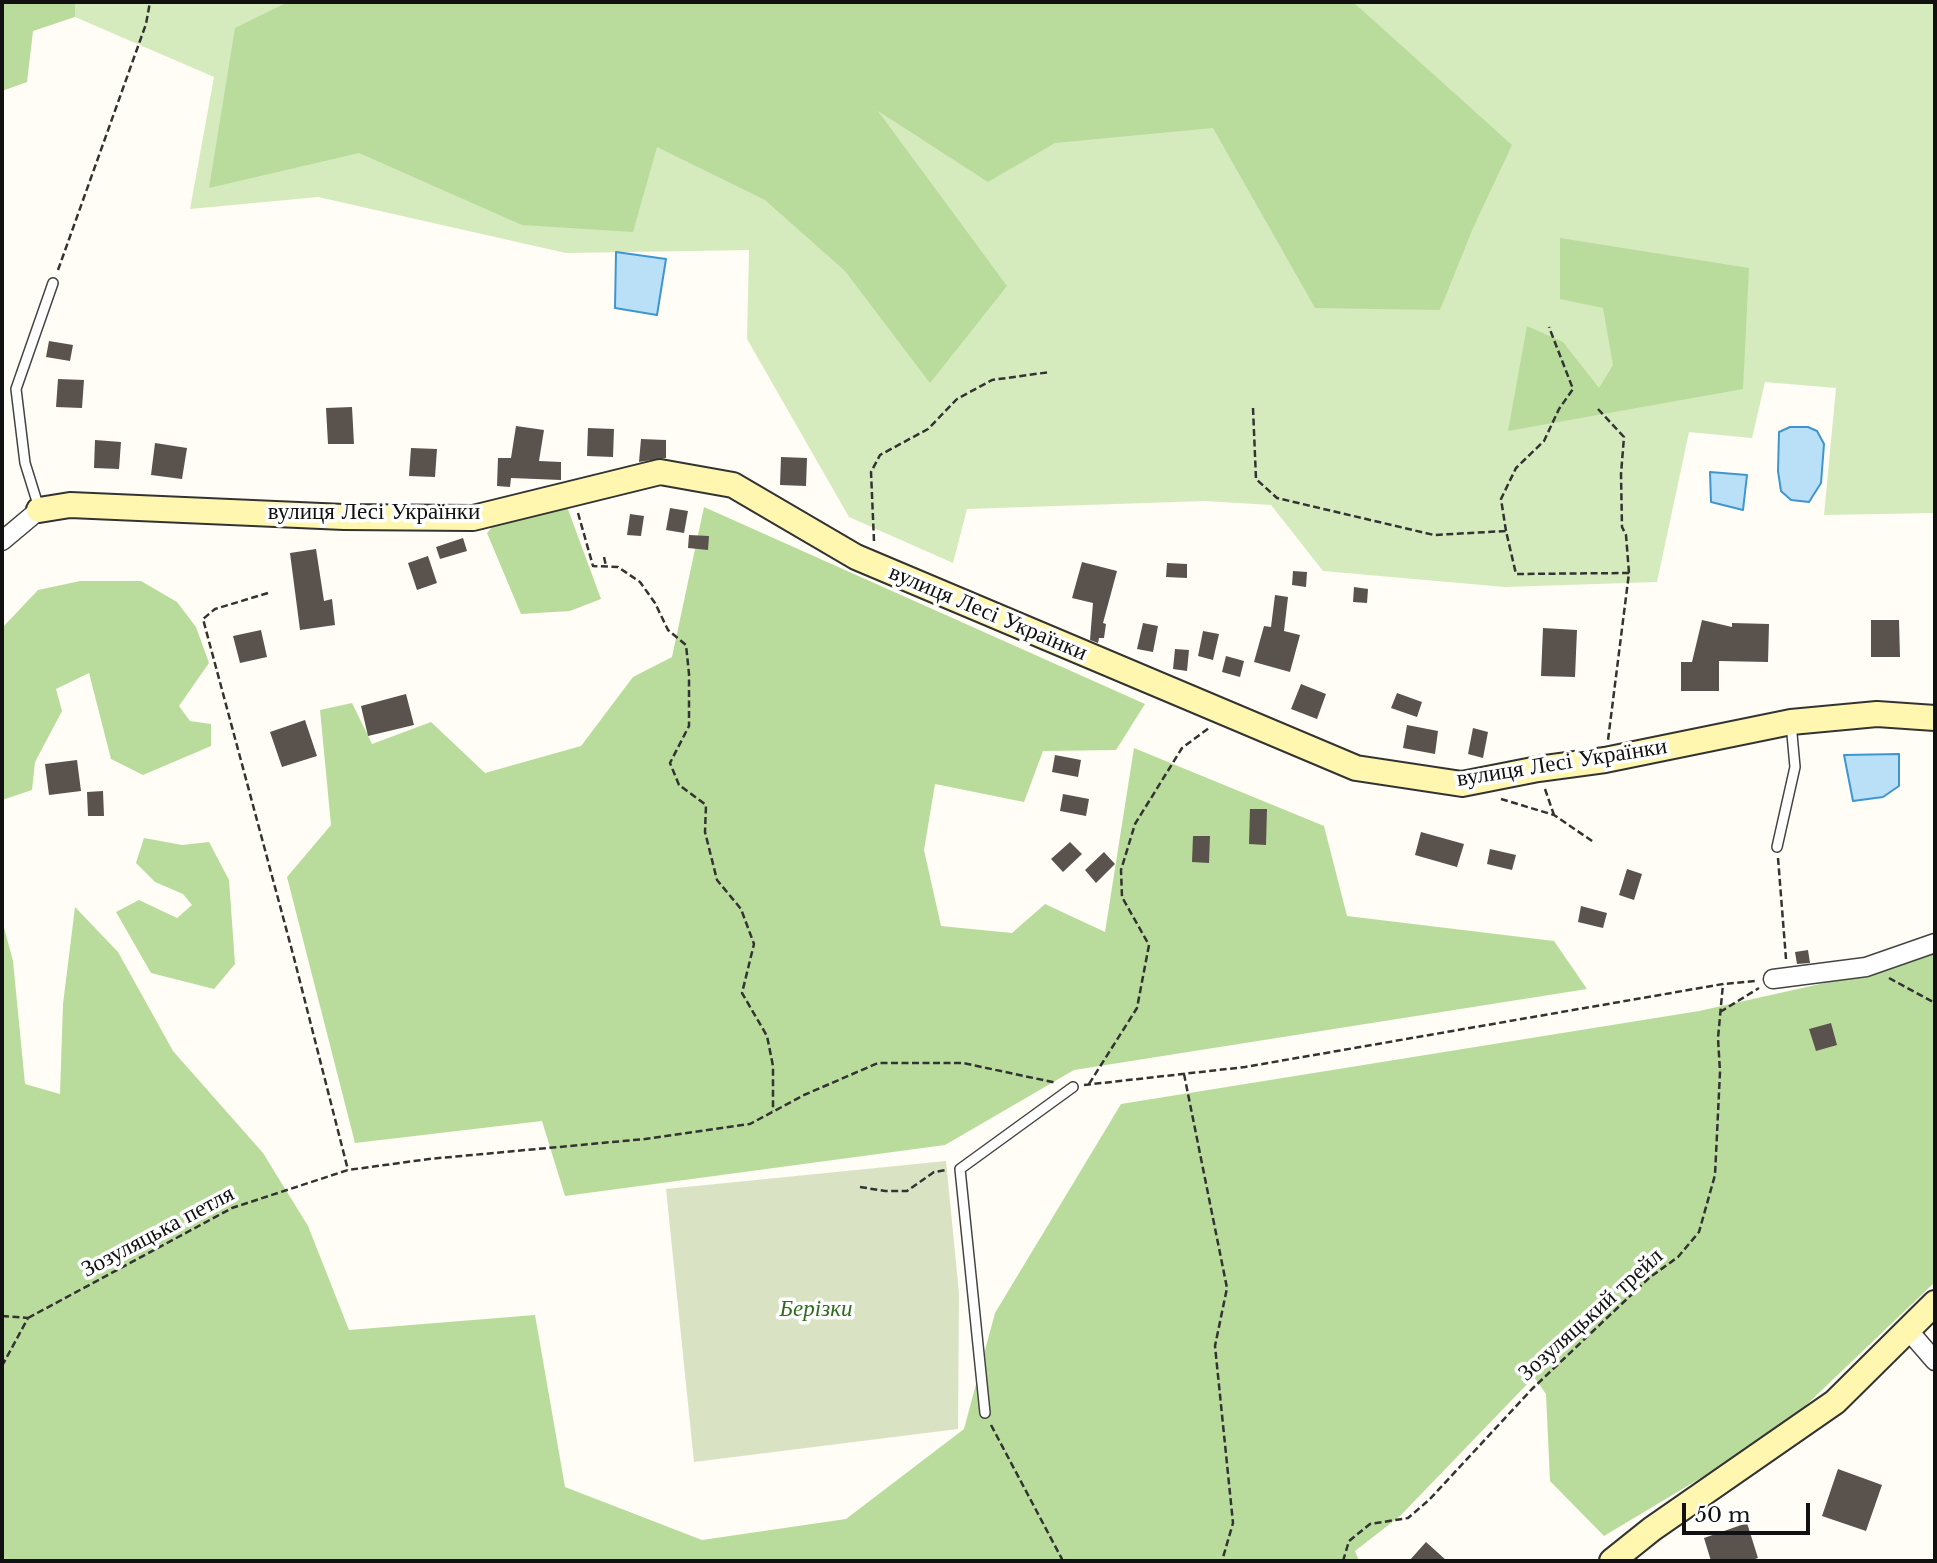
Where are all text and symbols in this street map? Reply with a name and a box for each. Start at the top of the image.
street label: вулиця Лесі Українки [268,499,480,527]
street label: вулиця Лесі Українки [885,559,1091,667]
street label: вулиця Лесі Українки [1455,733,1669,793]
street label: Зозуляцька петля [77,1180,239,1284]
street label: Зозуляцький трейл [1513,1243,1669,1387]
park label: Берізки [780,1296,852,1324]
scale bar [1685,1490,1813,1534]
text: 50 m [1695,1502,1750,1528]

